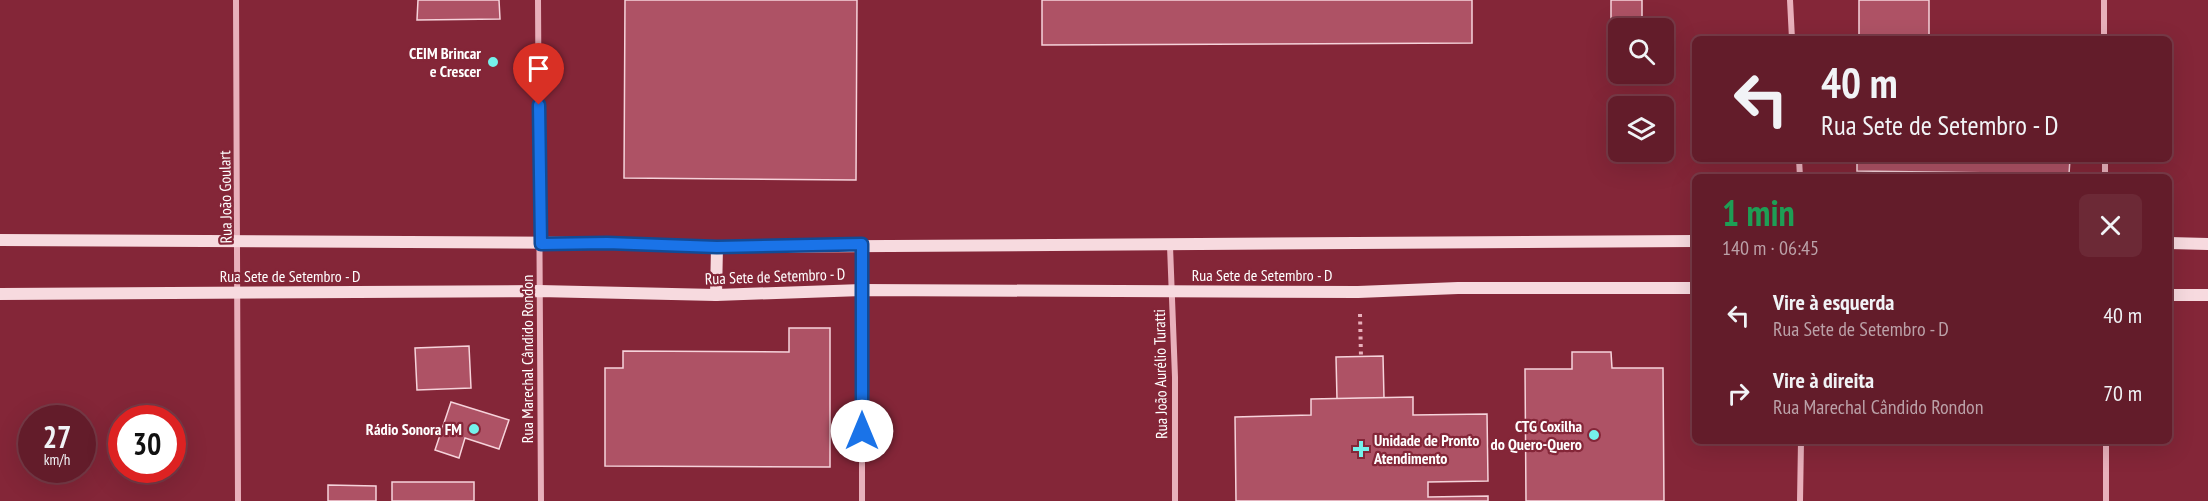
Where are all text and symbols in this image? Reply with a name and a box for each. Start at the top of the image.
map controls [1608,18,1674,162]
button: search [1608,18,1674,84]
place label: CEIM Brincar e Crescer [409,43,481,81]
pin [513,43,564,105]
icon: arrive [522,52,555,85]
marker: CEIM Brincar e Crescer [486,55,500,69]
text: 40 m [1821,55,1898,110]
icon: left [1722,60,1800,138]
button: layers [1608,96,1674,162]
text: Rua Sete de Setembro - D [1821,108,2058,142]
street label: Rua João Goulart [214,150,236,244]
text: 1 min [1722,189,1795,236]
button: close [2079,194,2142,257]
text: 140 m · 06:45 [1722,235,1819,261]
street label: Rua Sete de Setembro - D [704,264,846,288]
street label: Rua Sete de Setembro - D [1192,265,1332,285]
street label: Rua Sete de Setembro - D [220,266,360,286]
street label: Rua Marechal Cândido Rondon [517,275,537,443]
text: Vire à esquerda [1773,288,1894,316]
icon: left [1722,299,1755,332]
text: 40 m [2103,301,2142,329]
street label: Rua João Aurélio Turatti [1149,309,1171,439]
text: Rua Sete de Setembro - D [1773,316,1949,342]
text: Vire à direita [1773,366,1874,394]
icon: right [1722,377,1755,410]
text: 70 m [2103,379,2142,407]
text: Rua Marechal Cândido Rondon [1773,394,1983,420]
position arrow [830,399,894,463]
speed limit sign: 30 [108,405,186,483]
place label: CTG Coxilha do Quero-Quero [1491,416,1582,454]
text: 27 [43,417,71,456]
place label: Rádio Sonora FM [366,419,462,439]
marker: Rádio Sonora FM [467,422,481,436]
marker: CTG Coxilha do Quero-Quero [1587,428,1601,442]
place label: Unidade de Pronto Atendimento [1373,430,1479,468]
marker: Unidade de Pronto Atendimento [1352,440,1370,458]
text: km/h [44,450,70,469]

